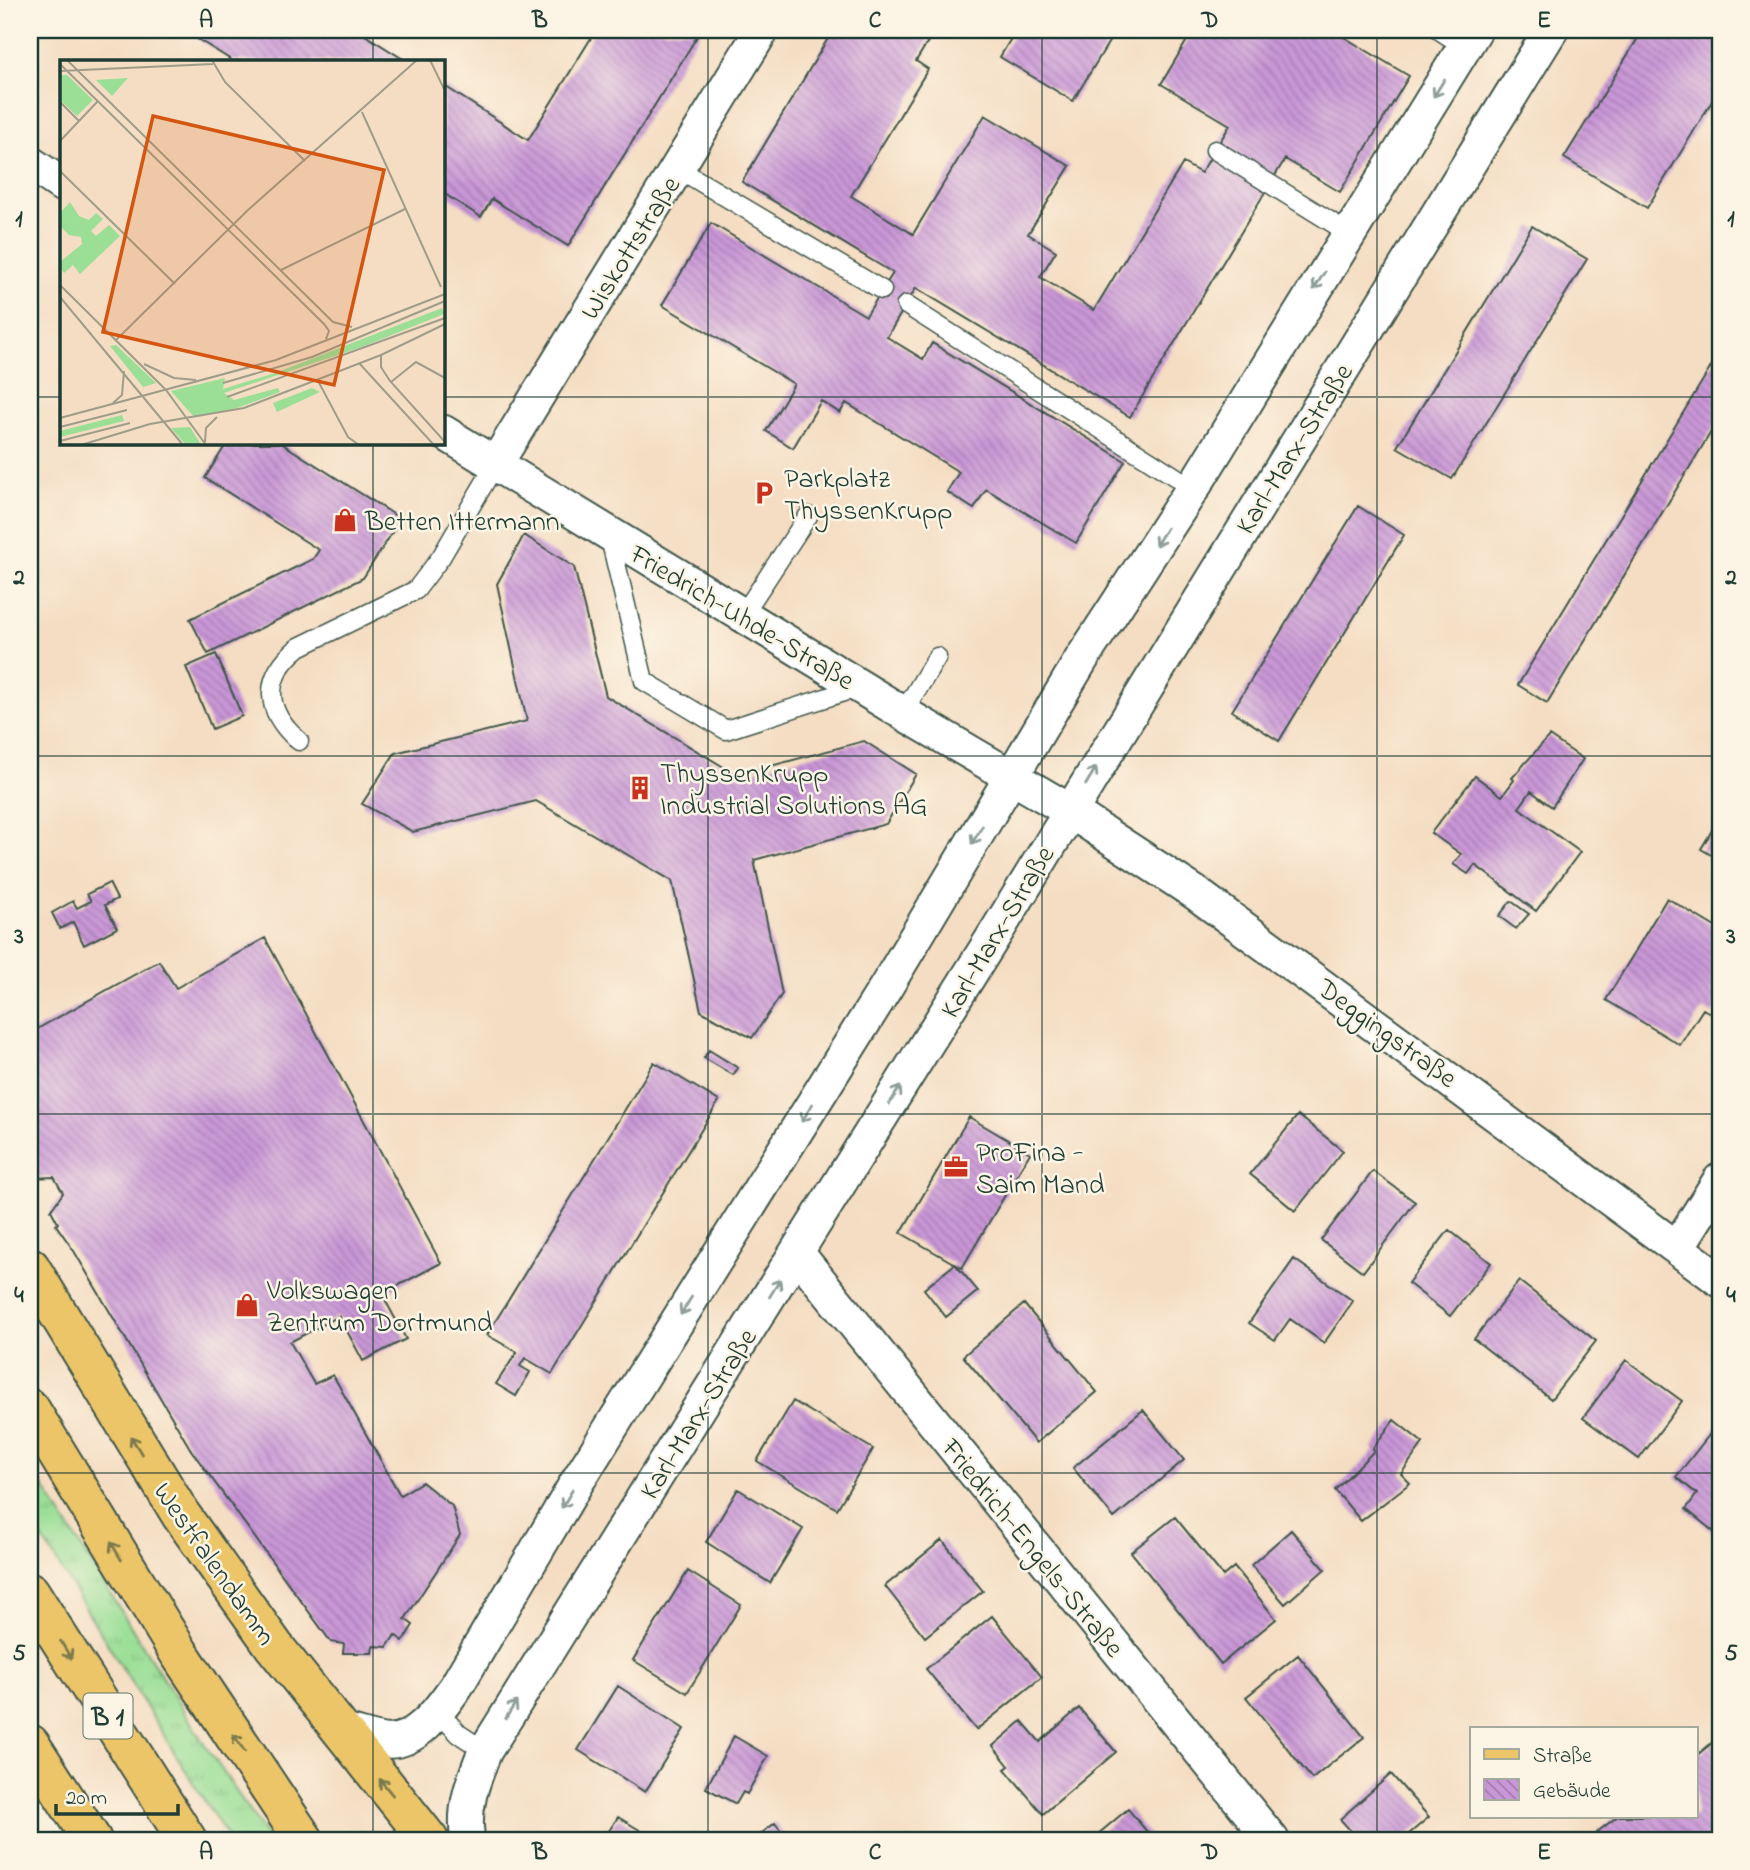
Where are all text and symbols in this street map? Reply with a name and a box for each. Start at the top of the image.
text: A [199,5,213,38]
text: B [531,5,548,38]
text: C [869,5,882,38]
text: D [1201,5,1218,38]
text: E [1537,5,1551,38]
inset map [60,60,444,444]
one-way arrow [1432,77,1446,97]
street label: Wiskottstraße [571,169,693,329]
text: 1 [15,204,23,237]
text: 1 [1727,204,1735,237]
one-way arrow [1312,271,1326,291]
street label: Karl-Marx-Straße [1227,356,1365,543]
place label: Parkplatz ThyssenKrupp [784,460,952,533]
parking icon: Parkplatz ThyssenKrupp [750,479,778,507]
place label: Betten Ittermann [364,503,560,544]
shop icon: Betten Ittermann [331,506,359,534]
one-way arrow [1153,527,1168,546]
street label: Friedrich-Uhde-Straße [620,535,862,703]
text: 2 [12,562,25,595]
text: 2 [1724,562,1737,595]
place label: ThyssenKrupp Industrial Solutions AG [660,755,927,828]
one-way arrow [1084,766,1098,786]
building icon: ThyssenKrupp Industrial Solutions AG [626,774,654,802]
one-way arrow [969,824,983,844]
street label: Karl-Marx-Straße [931,838,1067,1027]
text: 3 [13,921,24,954]
text: 3 [1725,921,1736,954]
street label: Deggingstraße [1307,969,1465,1100]
one-way arrow [889,1086,903,1106]
one-way arrow [799,1102,813,1122]
place label: ProFina - Saim Mand [976,1134,1105,1207]
office icon: ProFina - Saim Mand [942,1153,970,1181]
place label: Volkswagen Zentrum Dortmund [266,1272,493,1345]
one-way arrow [769,1279,783,1299]
text: 4 [14,1280,24,1313]
text: 4 [1726,1280,1736,1313]
shop icon: Volkswagen Zentrum Dortmund [233,1291,261,1319]
one-way arrow [679,1295,693,1315]
street label: Karl-Marx-Straße [631,1321,769,1508]
street label: Friedrich-Engels-Straße [929,1430,1133,1668]
one-way arrow [129,1436,143,1456]
street label: Westfalendamm [141,1475,285,1655]
one-way arrow [559,1489,573,1509]
one-way arrow [109,1542,123,1562]
text: 5 [12,1638,26,1671]
text: 5 [1724,1638,1738,1671]
one-way arrow [59,1639,73,1659]
road number: B 1 [84,1694,132,1738]
one-way arrow [505,1700,519,1720]
legend [1470,1727,1698,1818]
one-way arrow [232,1734,246,1753]
text: Straße [1533,1742,1592,1772]
scale bar [56,1772,178,1816]
text: Gebäude [1533,1777,1611,1807]
one-way arrow [379,1778,394,1797]
text: 20 m [66,1784,107,1814]
text: A [199,1837,213,1870]
text: B [531,1837,548,1870]
text: C [869,1837,882,1870]
text: D [1201,1837,1218,1870]
text: E [1537,1837,1551,1870]

